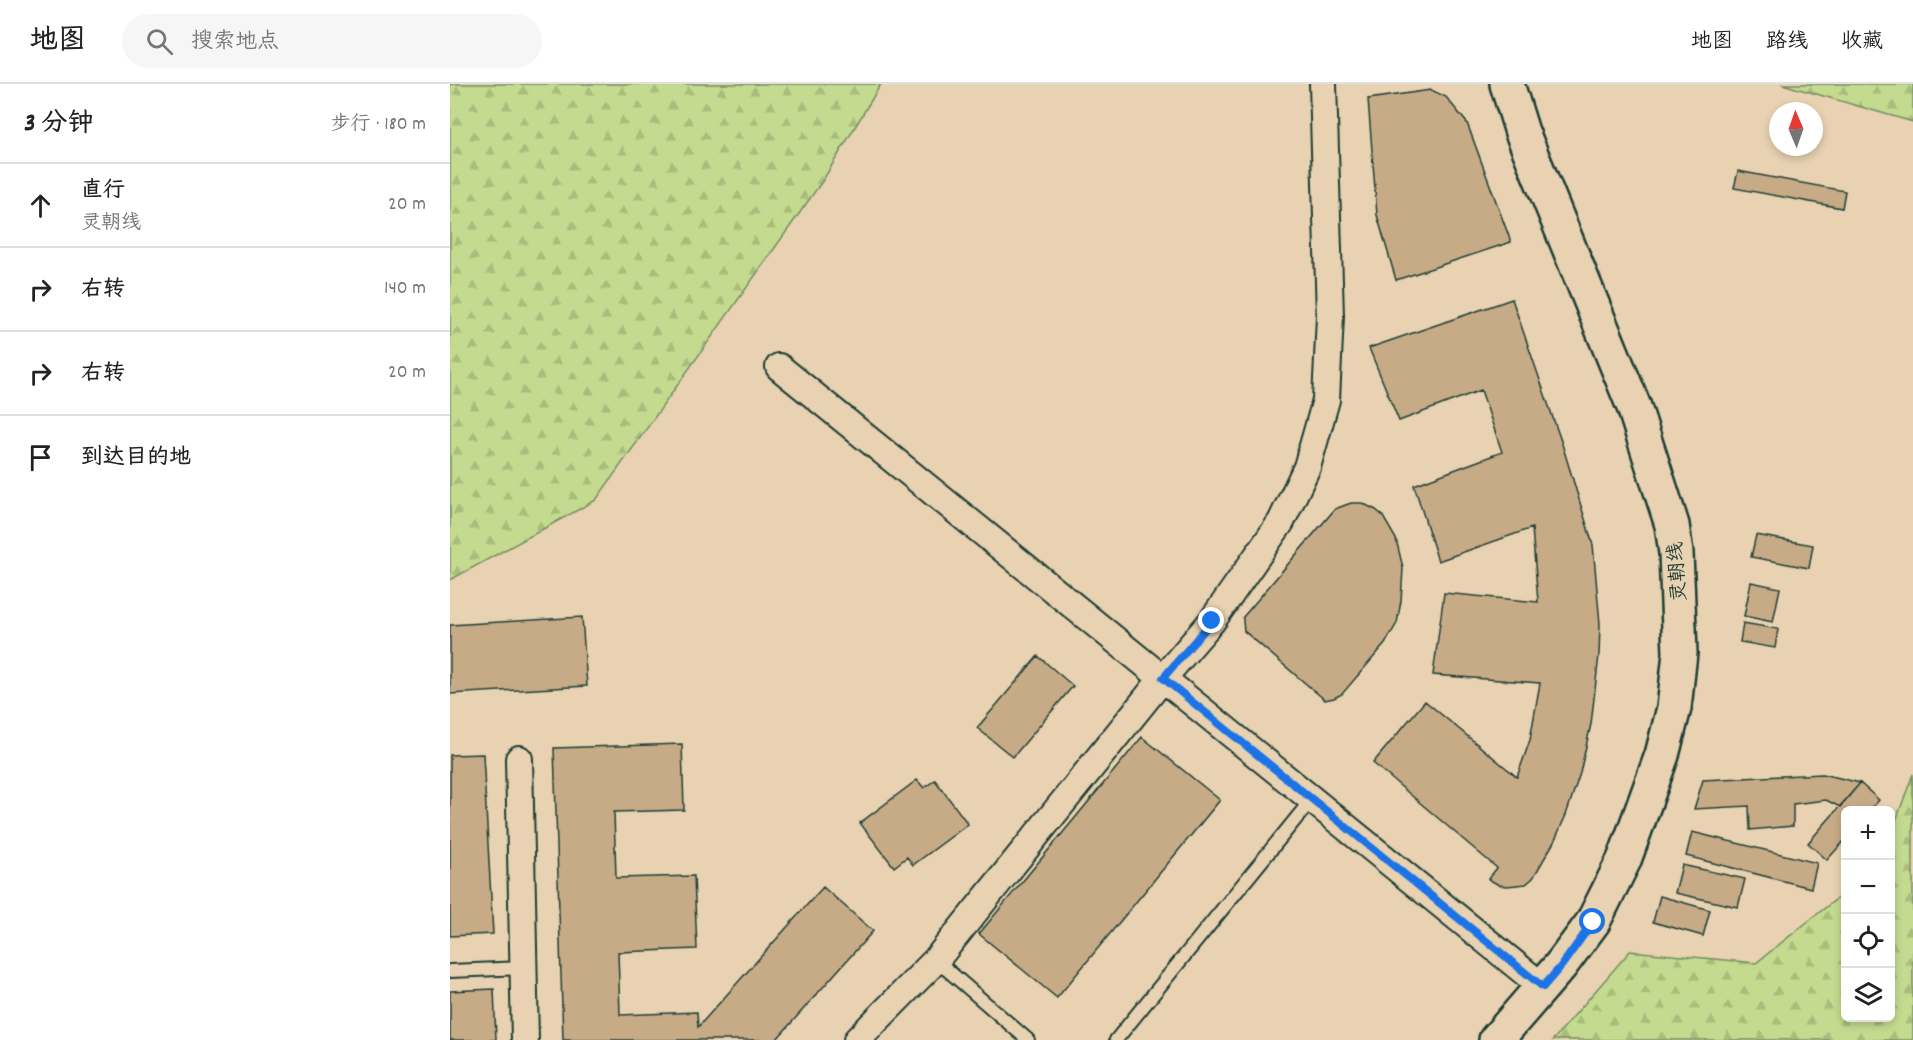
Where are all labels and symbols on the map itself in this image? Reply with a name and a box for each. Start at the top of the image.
north arrow [1769,102,1823,156]
street label: 灵朝线 [1663,541,1695,603]
route end [1198,607,1224,633]
route start [1579,908,1605,934]

